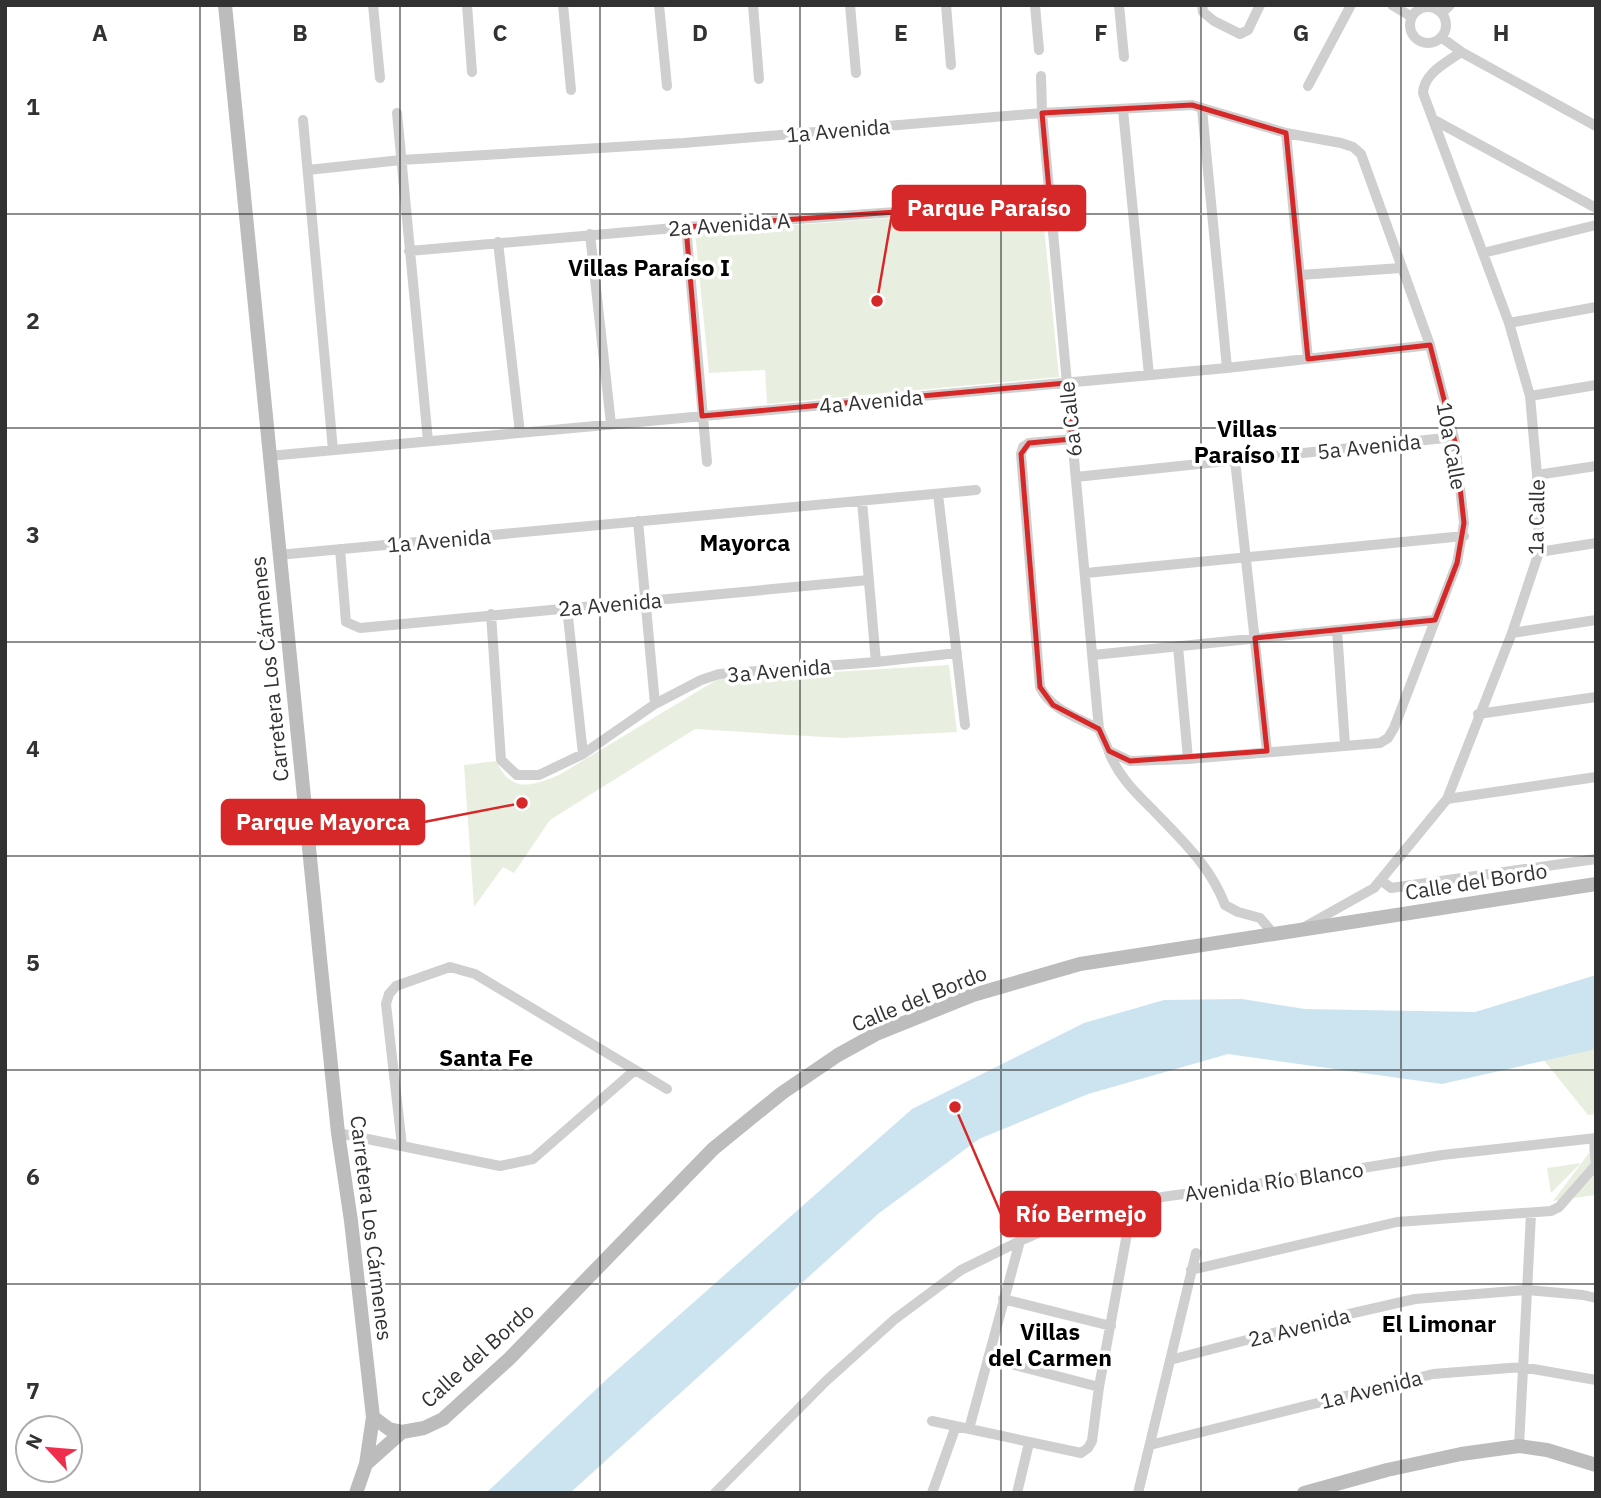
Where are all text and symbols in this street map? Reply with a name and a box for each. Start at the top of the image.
text: A [92,17,108,47]
text: B [292,17,308,47]
text: C [493,17,508,47]
text: D [692,17,708,47]
text: E [894,17,908,47]
text: F [1094,17,1108,47]
text: G [1293,17,1309,47]
text: H [1493,17,1509,47]
text: 1 [26,91,40,121]
street label: 1a Avenida [785,112,891,148]
callout: Parque Paraíso [893,186,1085,230]
text: Parque Paraíso [907,192,1071,222]
street label: 2a Avenida A [667,206,791,242]
district label: Villas Paraíso I [568,252,730,282]
text: 2 [26,305,40,335]
street label: 6a Calle [1052,380,1088,458]
street label: 4a Avenida [818,383,924,419]
street label: 10a Calle [1431,400,1473,492]
district label: Villas Paraíso II [1194,413,1300,469]
street label: 5a Avenida [1316,427,1422,465]
street label: 1a Calle [1521,479,1551,555]
text: 3 [26,519,40,549]
street label: 1a Avenida [386,522,492,558]
district label: Mayorca [700,527,790,557]
street label: Carretera Los Cármenes [243,555,295,783]
street label: 2a Avenida [557,586,663,622]
street label: 3a Avenida [726,652,832,688]
text: 4 [26,733,40,763]
callout: Parque Mayorca [222,800,424,844]
text: Parque Mayorca [236,806,410,836]
street label: Calle del Bordo [1403,856,1549,906]
text: 5 [26,947,40,977]
street label: Calle del Bordo [847,958,991,1038]
district label: Santa Fe [439,1042,533,1072]
street label: Carretera Los Cármenes [344,1114,400,1342]
street label: Avenida Río Blanco [1183,1155,1365,1207]
text: 6 [26,1161,40,1191]
callout: Río Bermejo [1001,1192,1160,1236]
text: Río Bermejo [1015,1198,1147,1228]
street label: Calle del Bordo [414,1297,540,1413]
street label: 2a Avenida [1245,1301,1353,1353]
district label: El Limonar [1382,1308,1496,1338]
district label: Villas del Carmen [988,1316,1112,1372]
street label: 1a Avenida [1317,1363,1425,1415]
text: 7 [26,1375,40,1405]
north arrow [14,1414,84,1484]
text: N [20,1430,48,1453]

